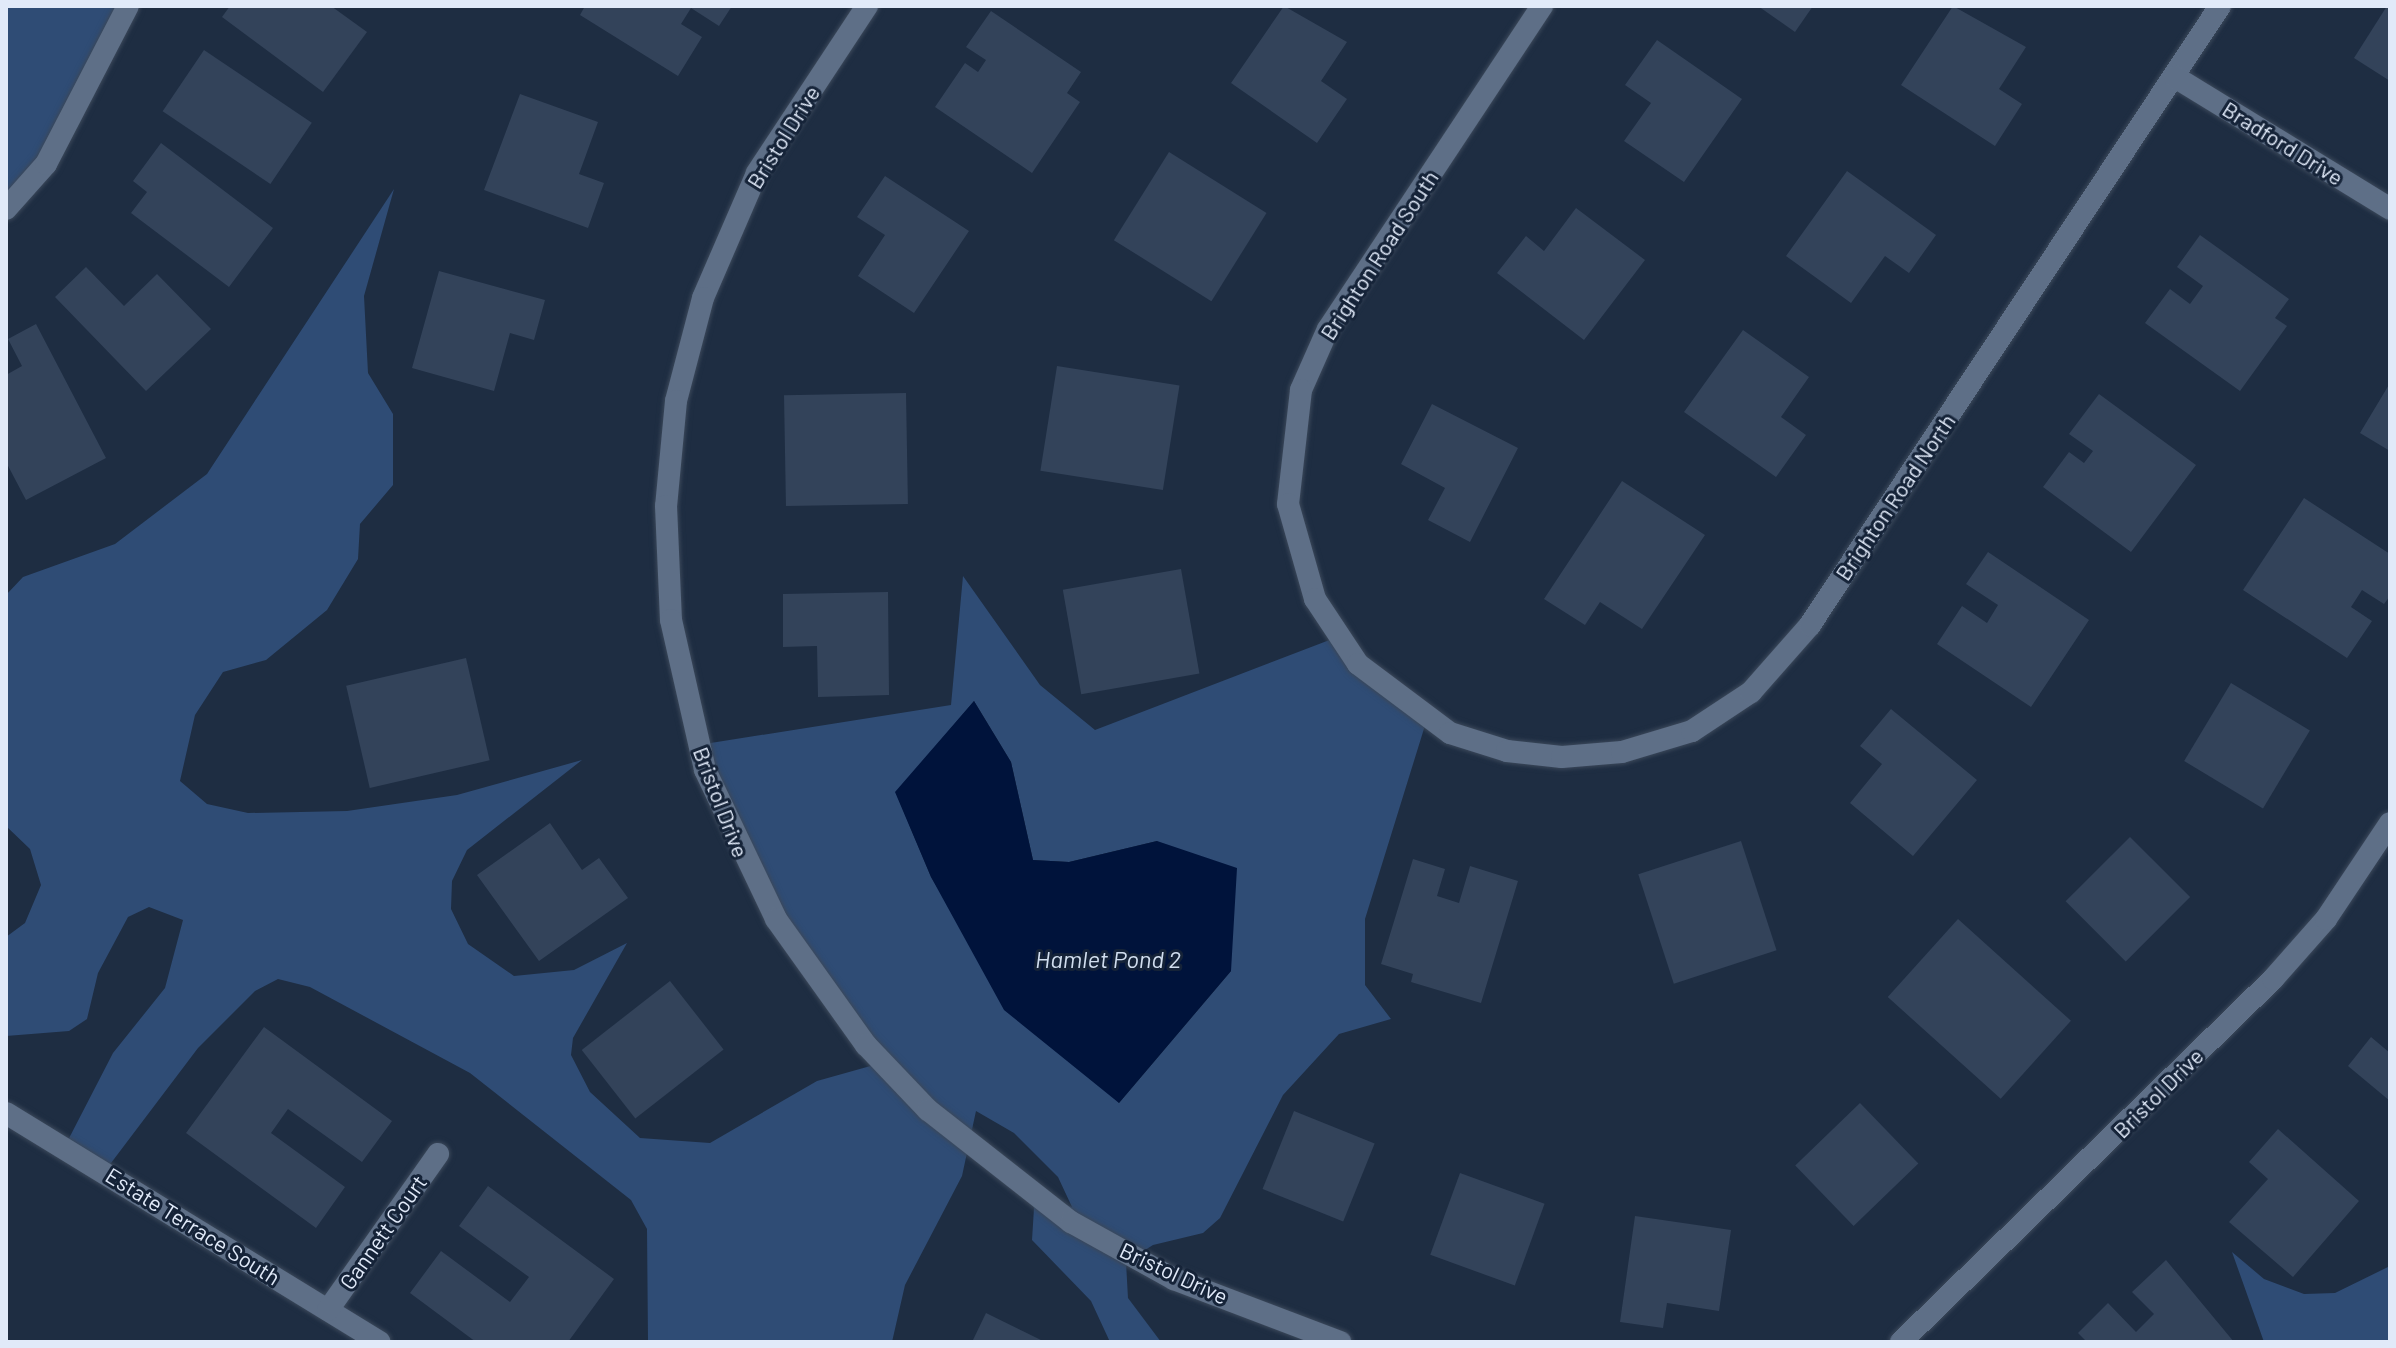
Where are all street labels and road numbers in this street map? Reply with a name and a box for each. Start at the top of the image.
street label: Bristol Drive [741,81,825,193]
street label: Bradford Drive [2218,95,2348,191]
street label: Brighton Road South [1314,165,1444,345]
street label: Brighton Road North [1830,409,1960,585]
street label: Bristol Drive [688,743,754,861]
street label: Bristol Drive [2108,1043,2208,1143]
street label: Estate Terrace South [101,1162,285,1290]
street label: Gannett Court [334,1170,432,1294]
street label: Bristol Drive [1116,1237,1232,1309]

